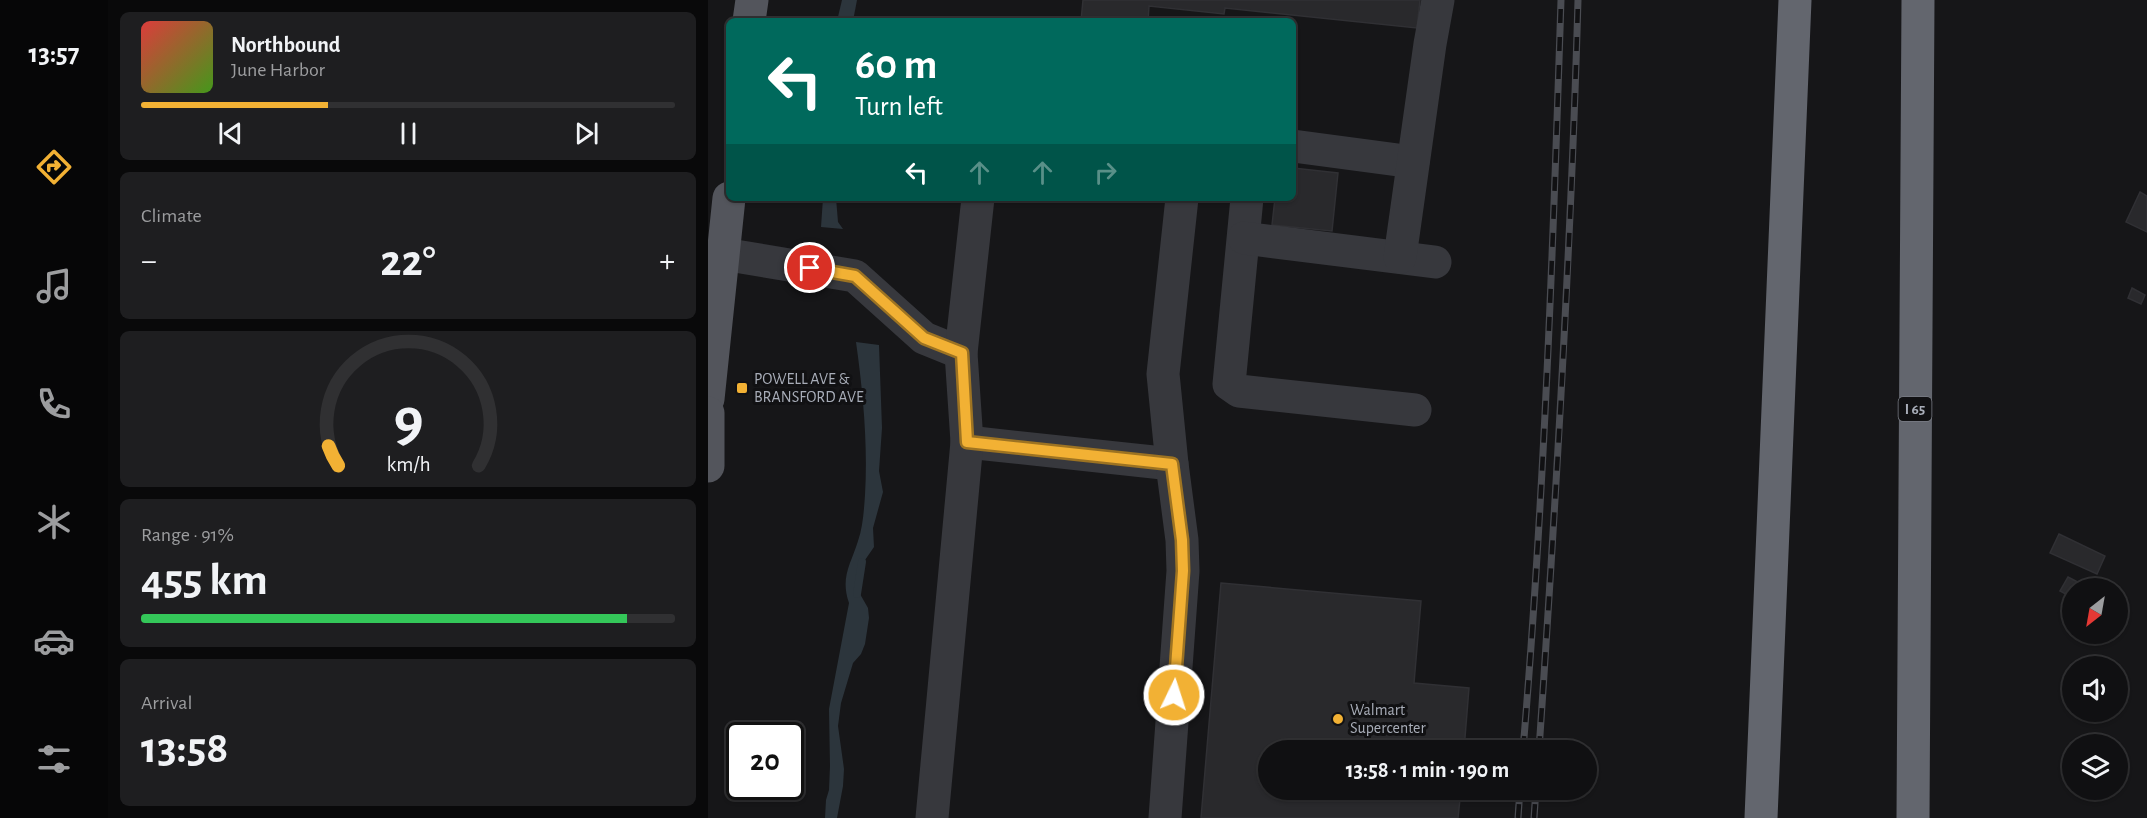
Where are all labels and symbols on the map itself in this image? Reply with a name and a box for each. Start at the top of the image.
pin [784,242,835,293]
place label: POWELL AVE & BRANSFORD AVE [754,371,864,405]
marker: POWELL AVE & BRANSFORD AVE [735,381,749,395]
road number: I 65 [1898,397,1932,421]
north arrow [2062,578,2128,644]
position arrow [1142,663,1206,727]
place label: Walmart Supercenter [1350,702,1426,736]
marker: Walmart Supercenter [1331,712,1345,726]
speed limit sign: 20 [726,722,804,800]

